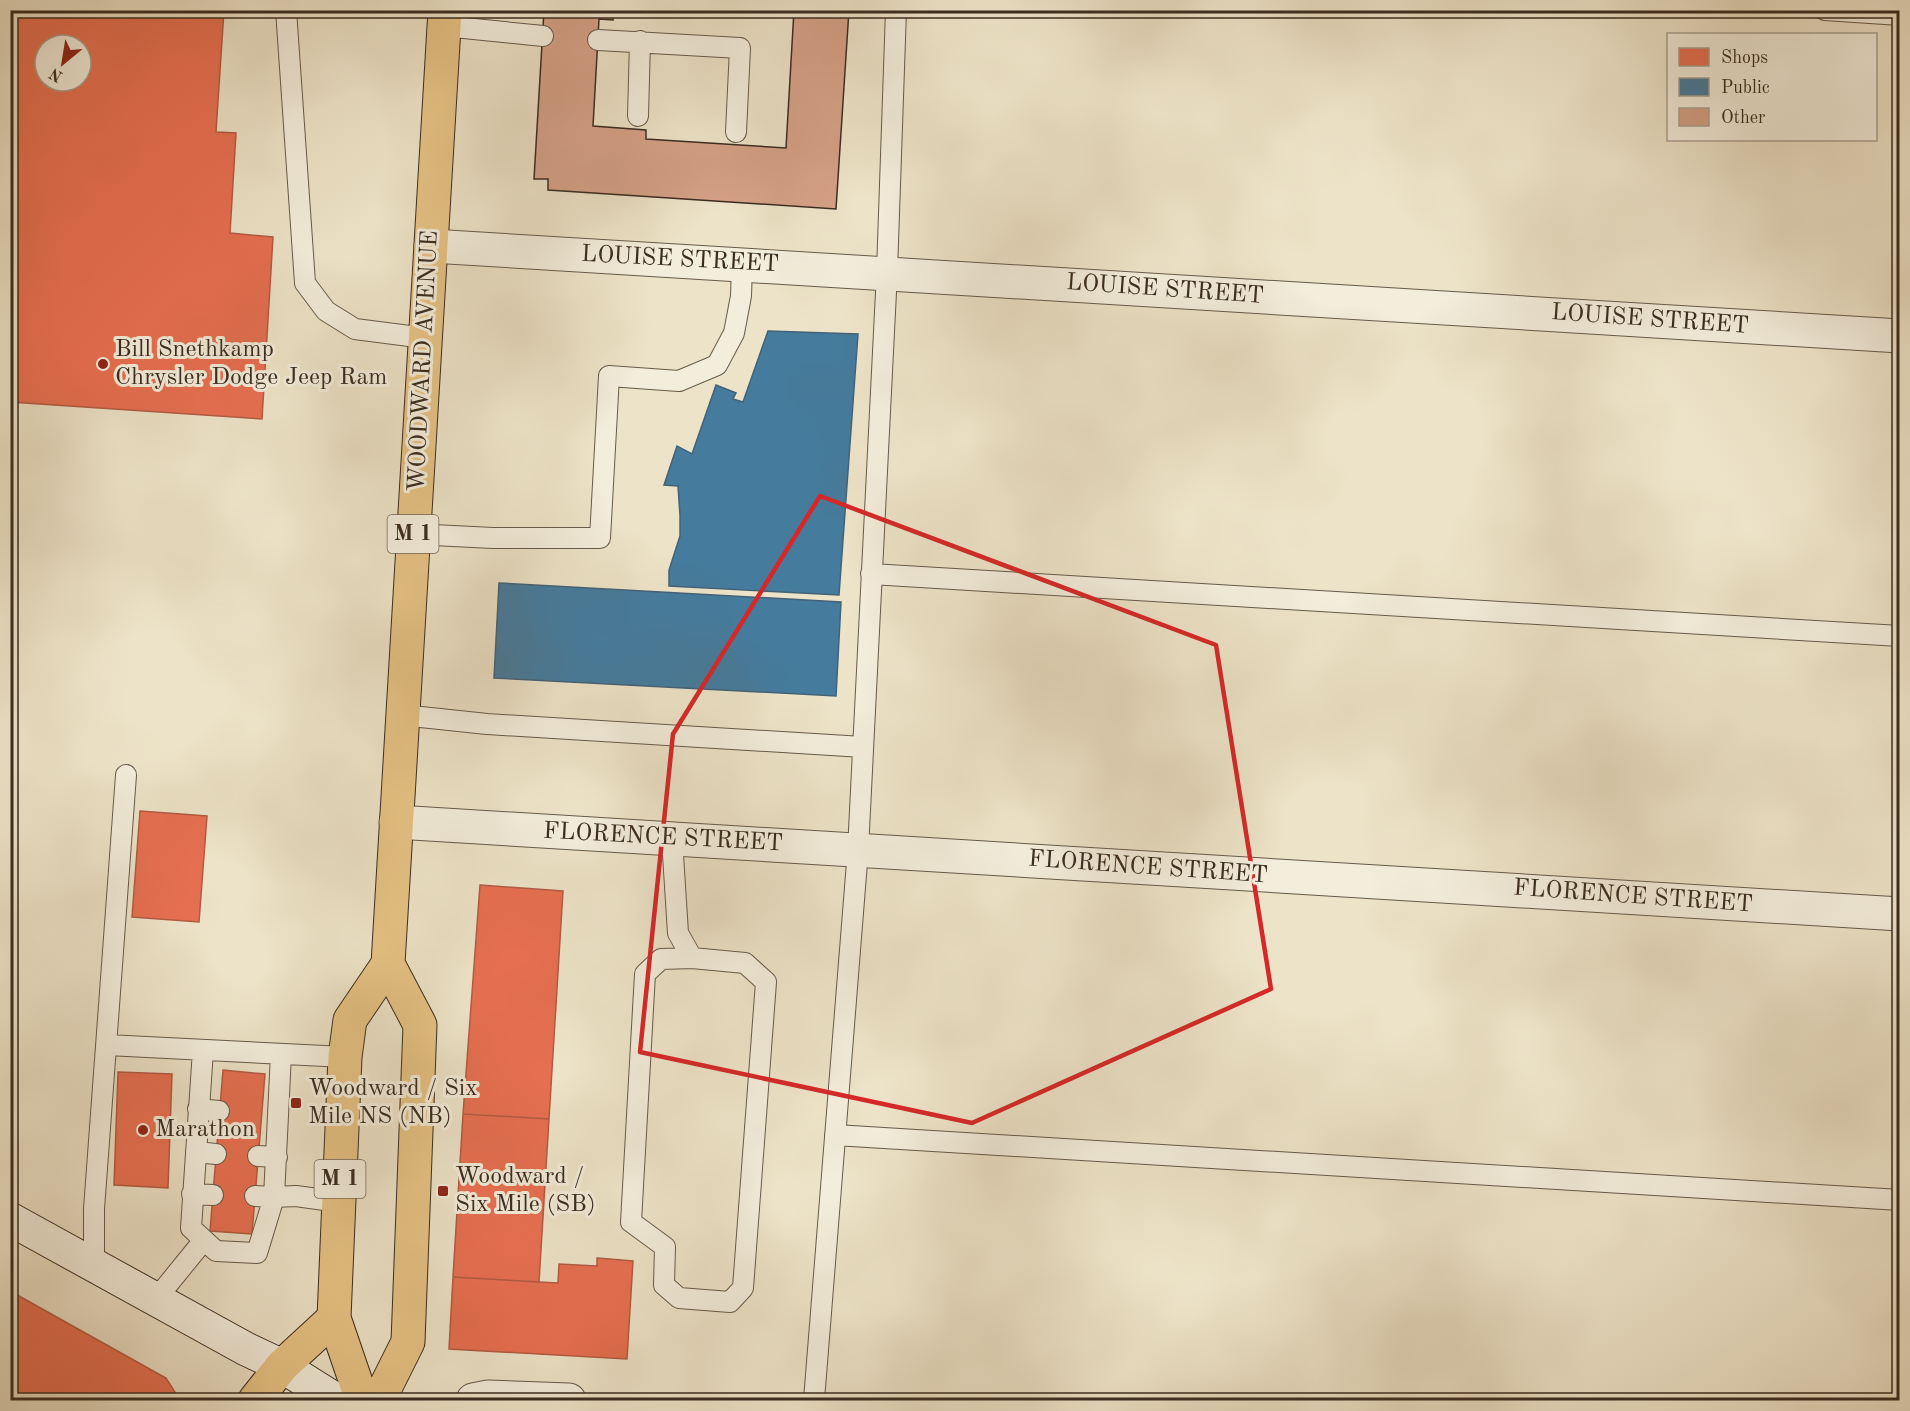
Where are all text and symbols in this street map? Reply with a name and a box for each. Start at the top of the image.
north arrow [33,33,93,93]
legend [1667,33,1877,141]
text: Shops [1721,49,1768,67]
text: N [47,64,66,84]
text: Public [1721,79,1770,97]
text: Other [1721,109,1766,127]
street label: WOODWARD AVENUE [405,230,443,492]
street label: LOUISE STREET [581,243,779,277]
street label: LOUISE STREET [1065,271,1265,309]
street label: LOUISE STREET [1550,301,1750,339]
place label: Bill Snethkamp Chrysler Dodge Jeep Ram [115,338,387,390]
marker: Bill Snethkamp Chrysler Dodge Jeep Ram [96,357,110,371]
road number: M 1 [388,515,438,553]
street label: FLORENCE STREET [542,820,784,856]
street label: FLORENCE STREET [1027,848,1269,888]
street label: FLORENCE STREET [1512,877,1754,917]
place label: Woodward / Six Mile NS (NB) [308,1077,478,1129]
marker: Woodward / Six Mile NS (NB) [289,1096,303,1110]
place label: Marathon [155,1118,255,1142]
marker: Marathon [136,1123,150,1137]
road number: M 1 [314,1160,366,1198]
place label: Woodward / Six Mile (SB) [455,1165,596,1217]
marker: Woodward / Six Mile (SB) [436,1184,450,1198]

